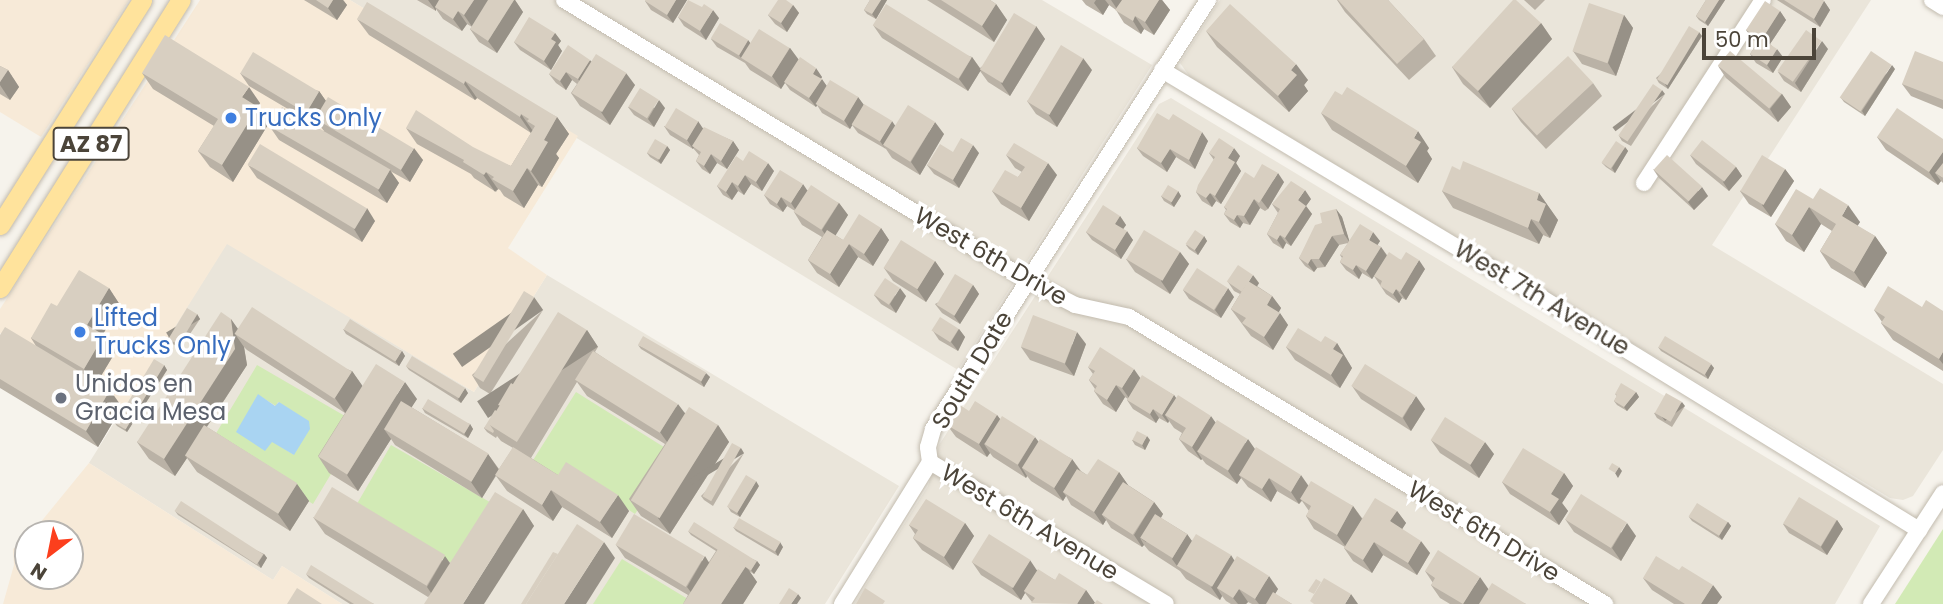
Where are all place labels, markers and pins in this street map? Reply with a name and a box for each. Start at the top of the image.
place label: Trucks Only [245,104,382,132]
marker: Trucks Only [223,110,239,126]
place label: Lifted Trucks Only [94,304,231,360]
marker: Lifted Trucks Only [72,324,88,340]
place label: Unidos en Gracia Mesa [75,370,226,426]
marker: Unidos en Gracia Mesa [53,390,69,406]

